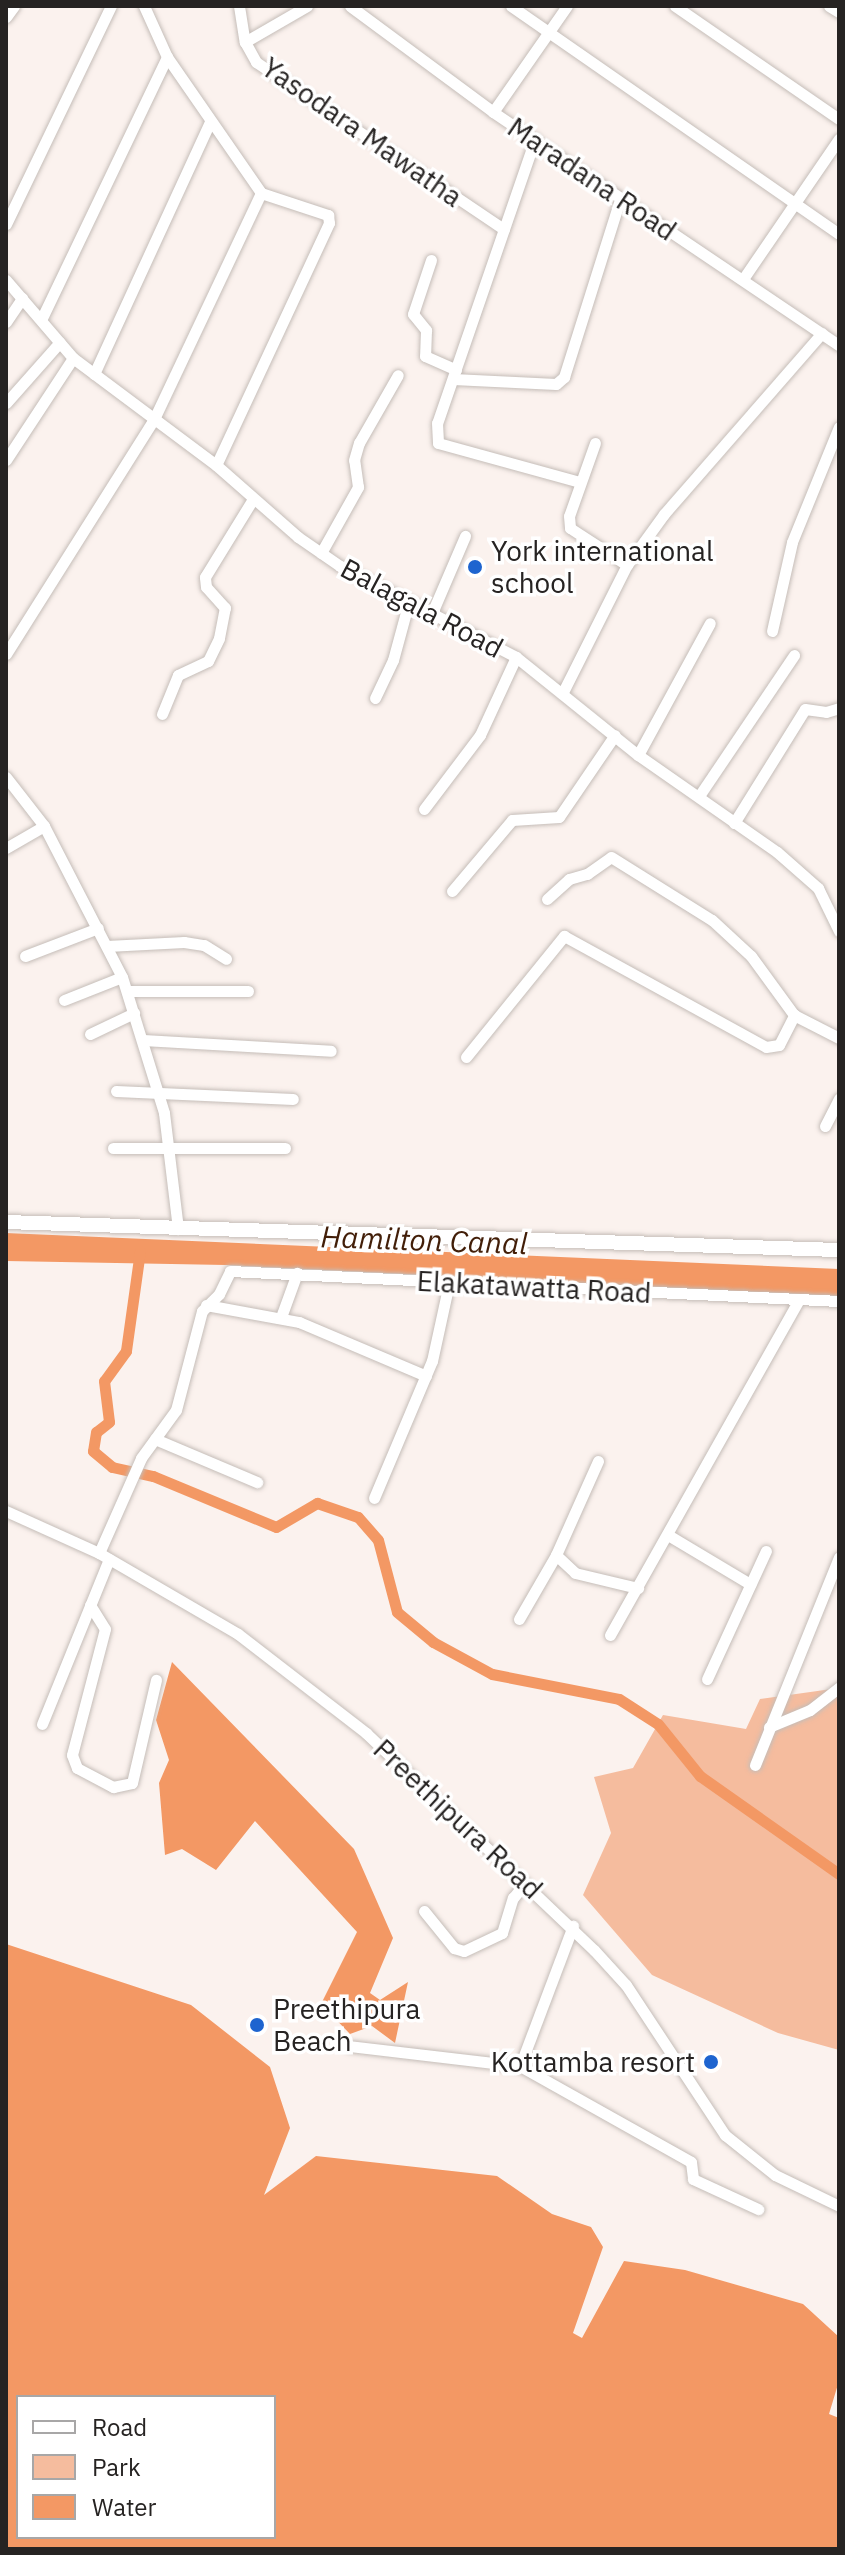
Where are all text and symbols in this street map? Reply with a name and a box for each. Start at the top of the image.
street label: Yasodara Mawatha [255,50,469,214]
street label: Maradana Road [501,110,683,248]
place label: York international school [491,534,714,600]
street label: Balagala Road [335,551,509,665]
marker: York international school [466,558,484,576]
water label: Hamilton Canal [320,1218,528,1262]
street label: Elakatawatta Road [416,1264,652,1310]
street label: Preethipura Road [367,1732,549,1906]
place label: Preethipura Beach [273,1992,421,2058]
marker: Preethipura Beach [248,2016,266,2034]
place label: Kottamba resort [491,2045,695,2079]
marker: Kottamba resort [702,2053,720,2071]
legend [16,2395,276,2539]
text: Road [92,2411,147,2443]
text: Park [92,2451,141,2483]
text: Water [92,2491,156,2523]

